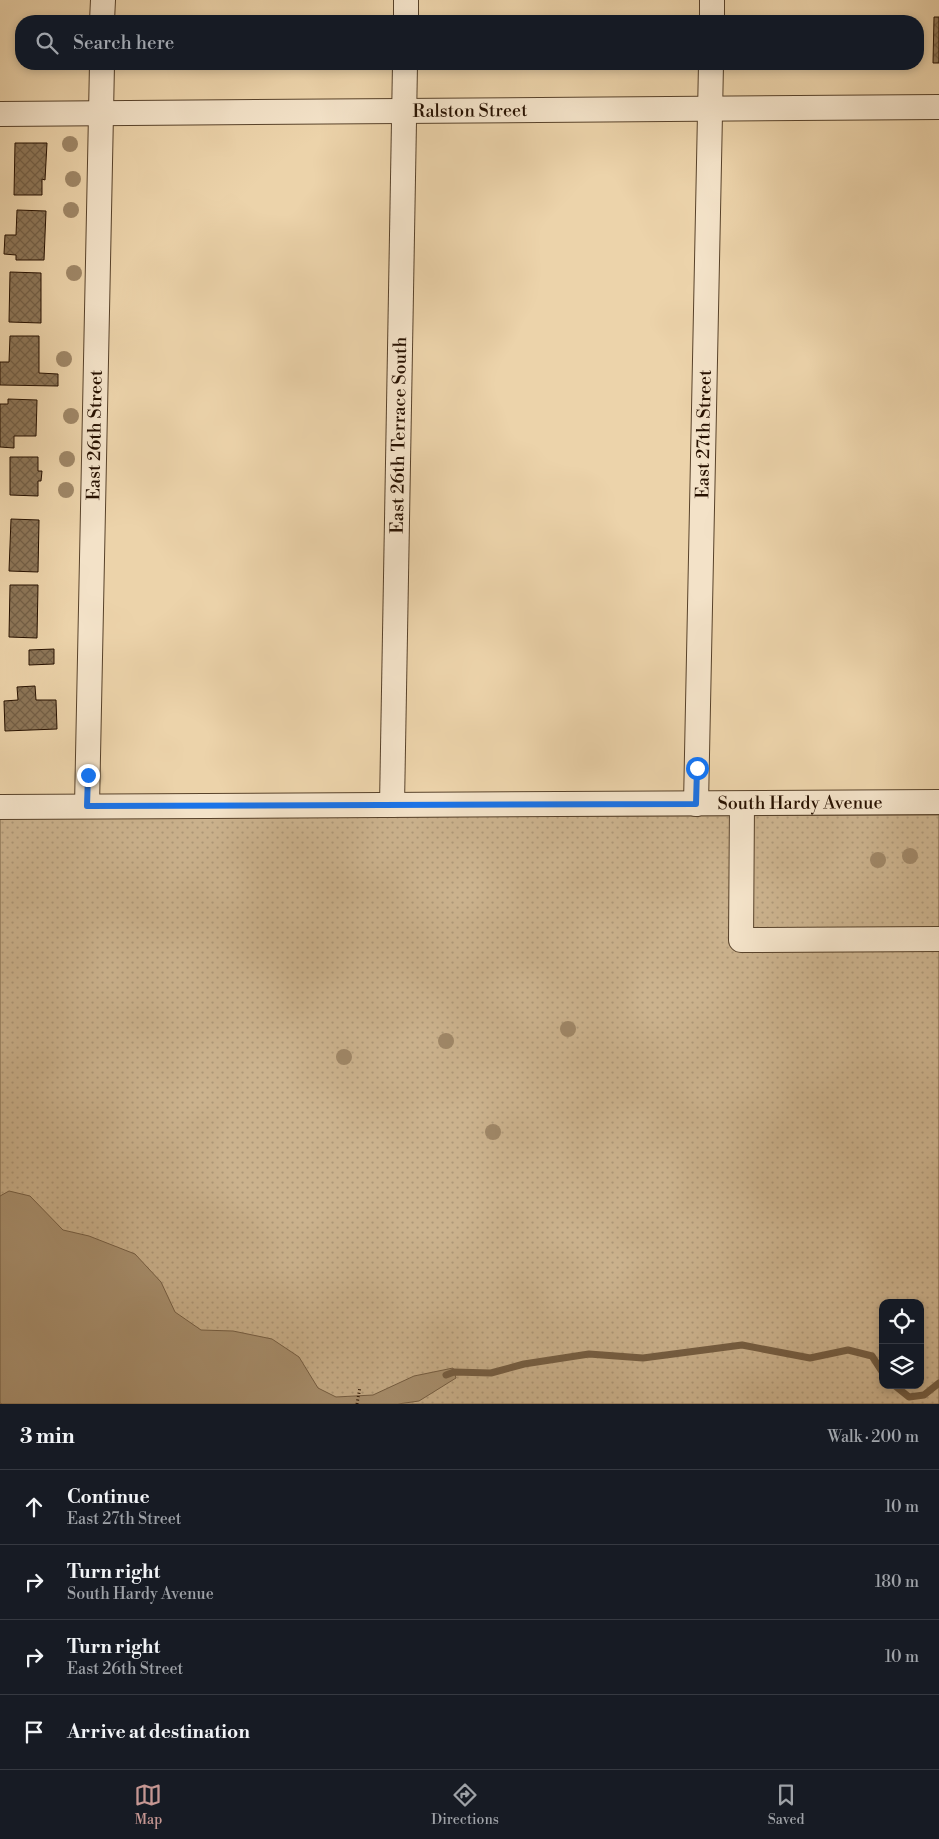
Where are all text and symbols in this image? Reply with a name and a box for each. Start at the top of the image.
search box [15,15,924,70]
icon: search [33,29,61,57]
text: Search here [73,31,174,55]
street label: Ralston Street [412,99,528,122]
street label: East 26th Terrace South [385,336,412,534]
street label: East 26th Street [82,369,107,501]
street label: East 27th Street [691,369,716,499]
route start [686,757,709,780]
route end [77,764,100,787]
street label: South Hardy Avenue [717,791,883,815]
map controls [879,1299,924,1389]
button: locate [879,1299,924,1344]
button: layers [879,1344,924,1389]
text: 3 min [20,1424,75,1450]
text: Walk · 200 m [827,1427,919,1447]
text: Continue [67,1485,150,1509]
icon: ahead [20,1493,48,1521]
text: 10 m [885,1497,919,1517]
text: East 27th Street [67,1509,182,1529]
text: Turn right [67,1560,160,1584]
icon: right [20,1568,48,1596]
text: 180 m [875,1572,919,1592]
text: South Hardy Avenue [67,1584,214,1604]
text: Turn right [67,1635,160,1659]
icon: right [20,1643,48,1671]
text: 10 m [885,1647,919,1667]
text: East 26th Street [67,1659,183,1679]
icon: arrive [20,1718,48,1746]
text: Arrive at destination [67,1720,250,1744]
tab: Map [134,1781,162,1829]
tab: Directions [431,1781,499,1829]
tab: Saved [768,1781,805,1829]

